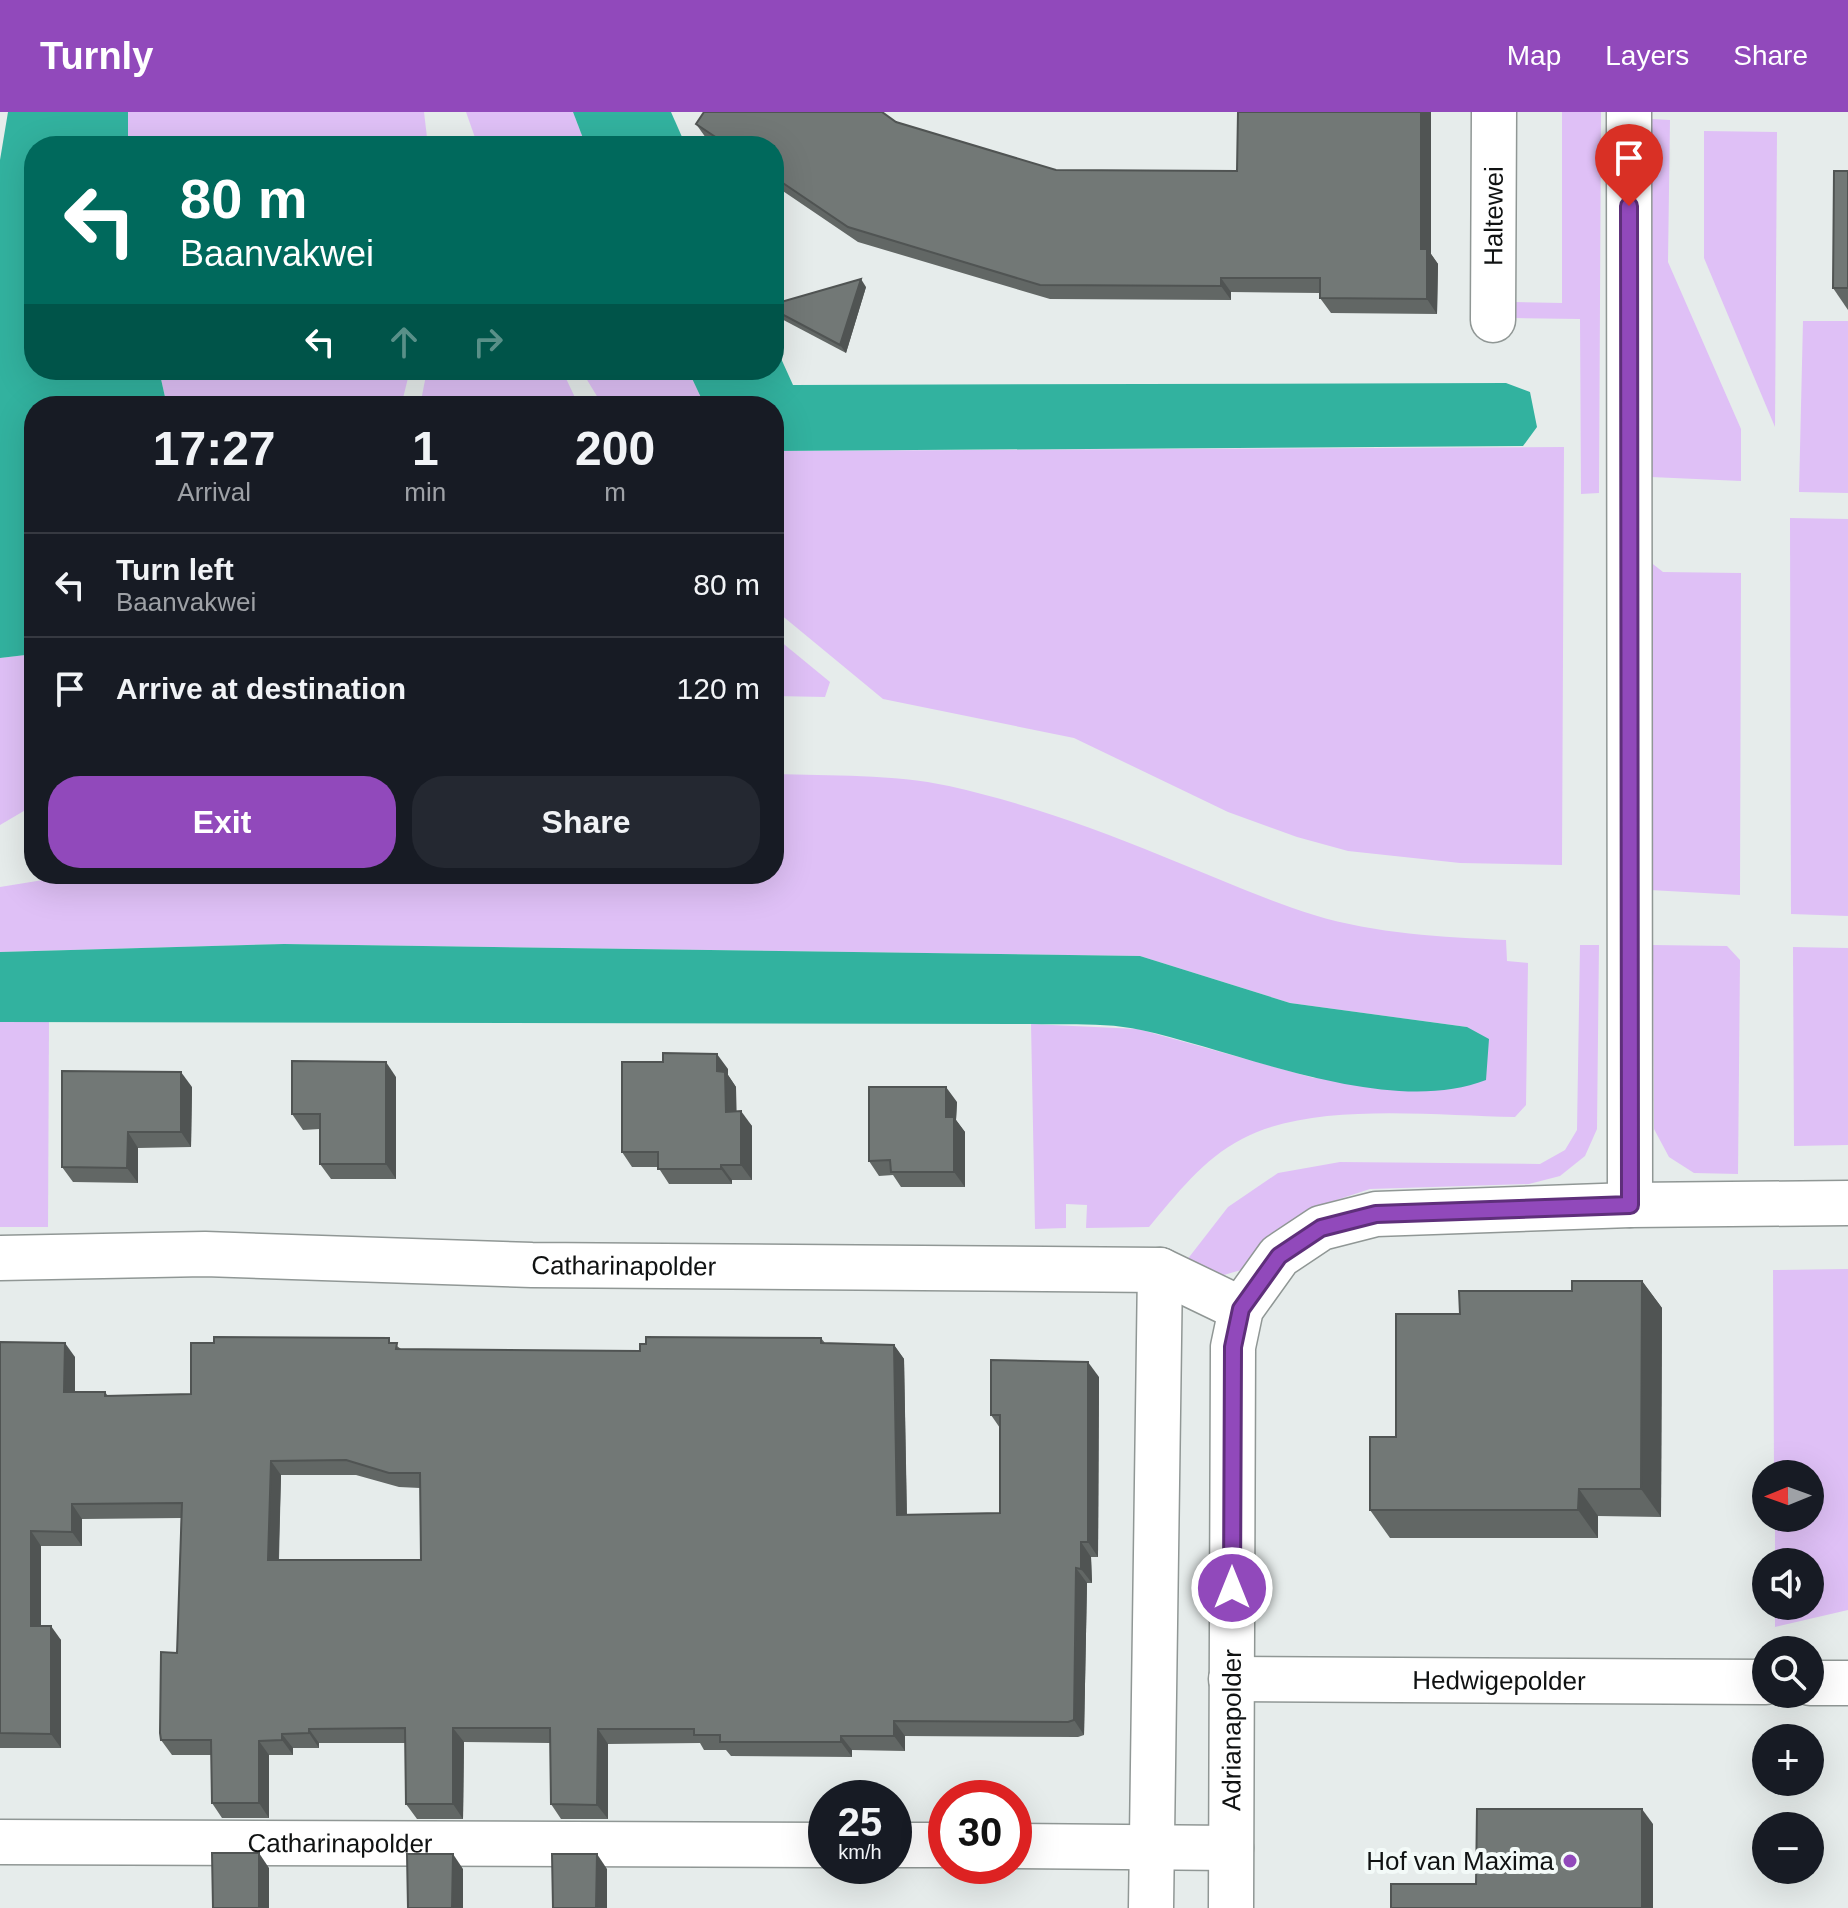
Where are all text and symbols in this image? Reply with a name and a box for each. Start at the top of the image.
text: Turnly [40,35,153,77]
text: Map [1507,40,1561,71]
text: Layers [1605,40,1689,71]
text: Share [1733,40,1808,71]
pin [1595,124,1663,206]
icon: arrive [1607,136,1651,180]
street label: Haltewei [1478,166,1509,266]
text: 80 m [180,167,308,230]
icon: left [48,168,152,272]
text: Baanvakwei [180,233,374,274]
icon: left [298,320,342,364]
icon: ahead [382,320,426,364]
icon: right [466,320,510,364]
text: 17:27 [153,422,276,475]
text: 1 [412,422,439,475]
text: 200 [575,422,655,475]
text: Arrival [177,477,251,507]
text: min [404,477,446,507]
text: m [604,477,626,507]
text: Turn left [116,553,234,586]
icon: left [48,563,92,607]
text: 80 m [693,568,760,601]
text: Baanvakwei [116,587,256,617]
icon: arrive [48,667,92,711]
text: Arrive at destination [116,672,406,705]
text: 120 m [677,672,760,705]
button: Exit [48,776,396,868]
button: Share [412,776,760,868]
street label: Catharinapolder [531,1250,717,1281]
north arrow [1752,1460,1824,1532]
map controls [1752,1460,1824,1884]
position arrow [1190,1546,1274,1630]
button: sound [1752,1548,1824,1620]
button: search [1752,1636,1824,1708]
street label: Adrianapolder [1216,1649,1247,1811]
street label: Hedwigepolder [1412,1665,1586,1696]
button: + [1752,1724,1824,1796]
speed limit sign: 30 [928,1780,1032,1884]
text: 25 [838,1800,882,1844]
button: − [1752,1812,1824,1884]
street label: Catharinapolder [247,1828,433,1859]
text: km/h [838,1841,882,1863]
place label: Hof van Maxima [1366,1846,1555,1876]
marker: Hof van Maxima [1561,1852,1579,1870]

